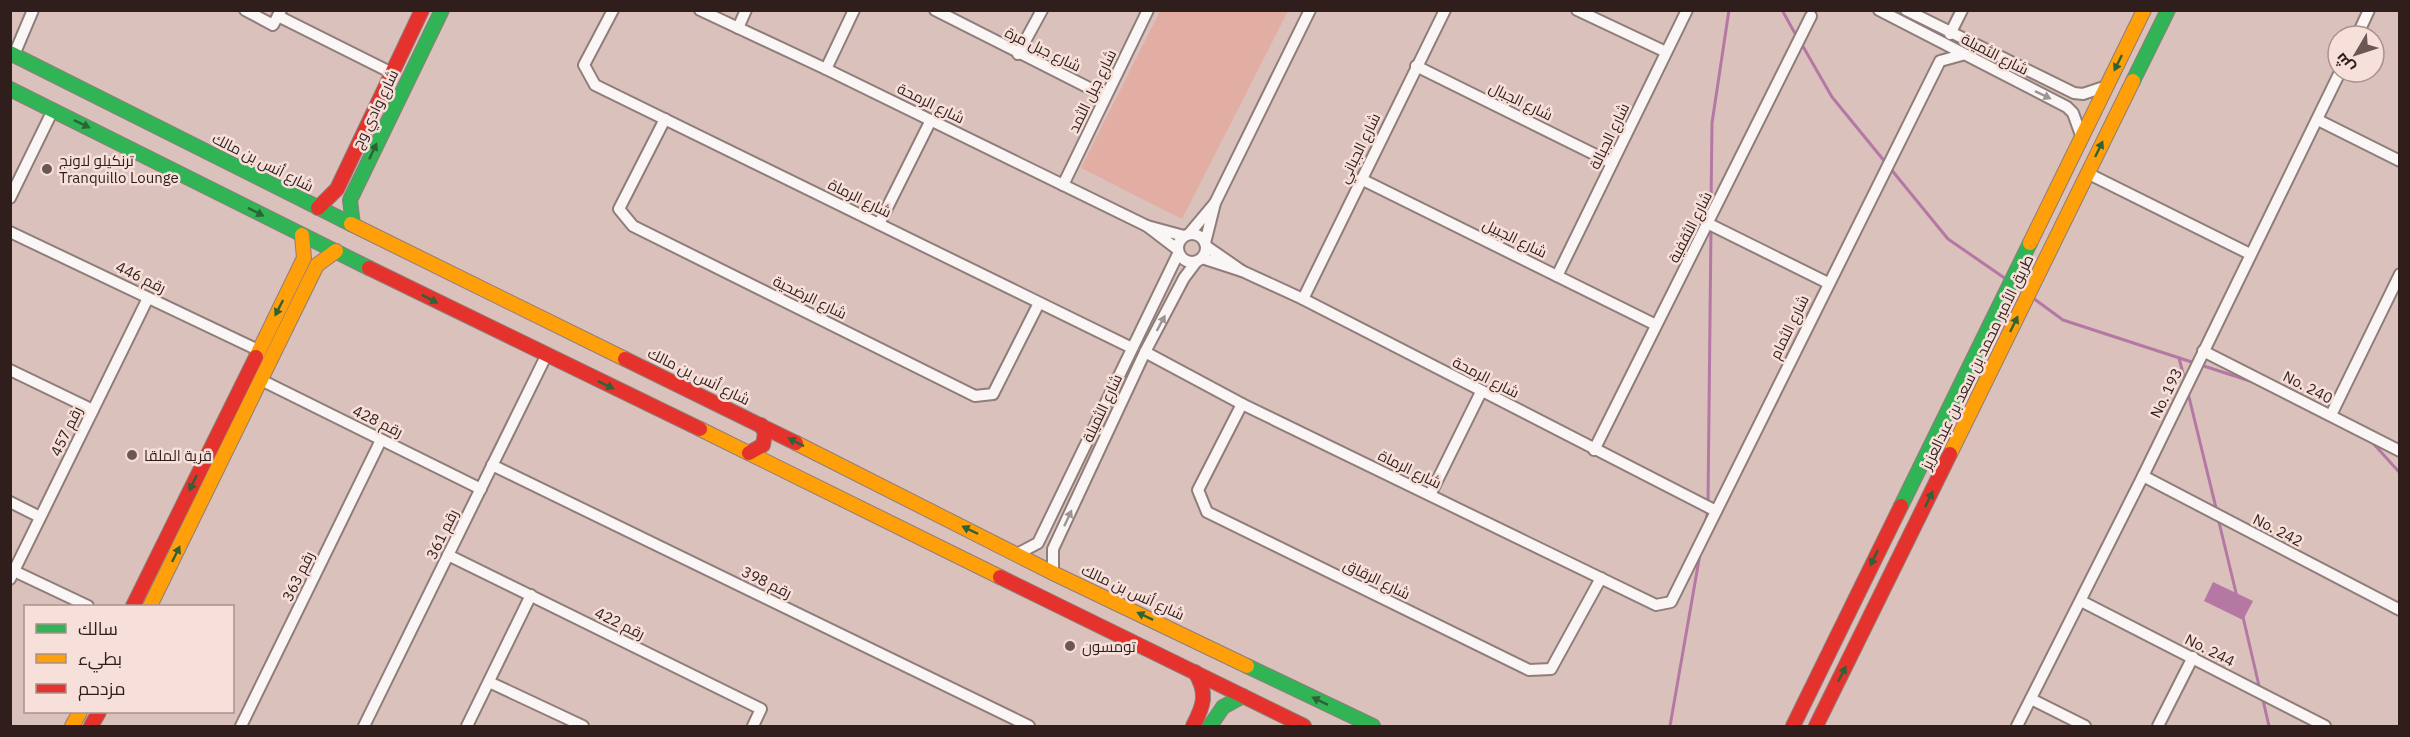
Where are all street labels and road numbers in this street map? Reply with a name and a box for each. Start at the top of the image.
street label: شارع جبل مرة [1001,22,1084,77]
street label: شارع الثميلة [1957,29,2032,81]
street label: شارع جبل الثمد [1064,46,1122,137]
street label: شارع وادي وج [348,66,405,153]
street label: شارع الجبال [1485,77,1556,126]
street label: شارع الرمحة [893,79,968,129]
street label: شارع الجبالة [1585,100,1635,173]
street label: شارع الجباني [1334,110,1387,188]
street label: شارع أنس بن مالك [208,128,317,198]
street label: شارع الرماة [824,175,895,223]
street label: شارع الثقفية [1664,188,1718,267]
street label: شارع الجبيل [1479,214,1550,263]
street label: طريق الأمير محمد بن سعد بن عبدالعزيز [1916,251,2038,474]
street label: رقم 446 [112,257,169,298]
street label: شارع الرضحية [769,271,850,325]
street label: شارع الثمام [1765,292,1814,363]
street label: شارع أنس بن مالك [644,343,753,411]
street label: شارع الرمحة [1448,352,1523,404]
street label: No. 193 [2146,365,2186,421]
street label: No. 240 [2280,366,2336,408]
street label: شارع الثميلة [1078,371,1128,446]
street label: رقم 428 [349,401,406,442]
street label: رقم 457 [46,403,87,460]
street label: شارع الرماة [1374,446,1445,494]
street label: رقم 361 [422,506,463,563]
street label: No. 242 [2250,509,2306,551]
street label: رقم 363 [278,548,319,605]
street label: شارع الرقاق [1340,555,1413,605]
street label: شارع أنس بن مالك [1078,560,1187,626]
street label: رقم 398 [738,562,795,603]
street label: رقم 422 [591,603,648,644]
street label: No. 244 [2182,629,2238,671]

